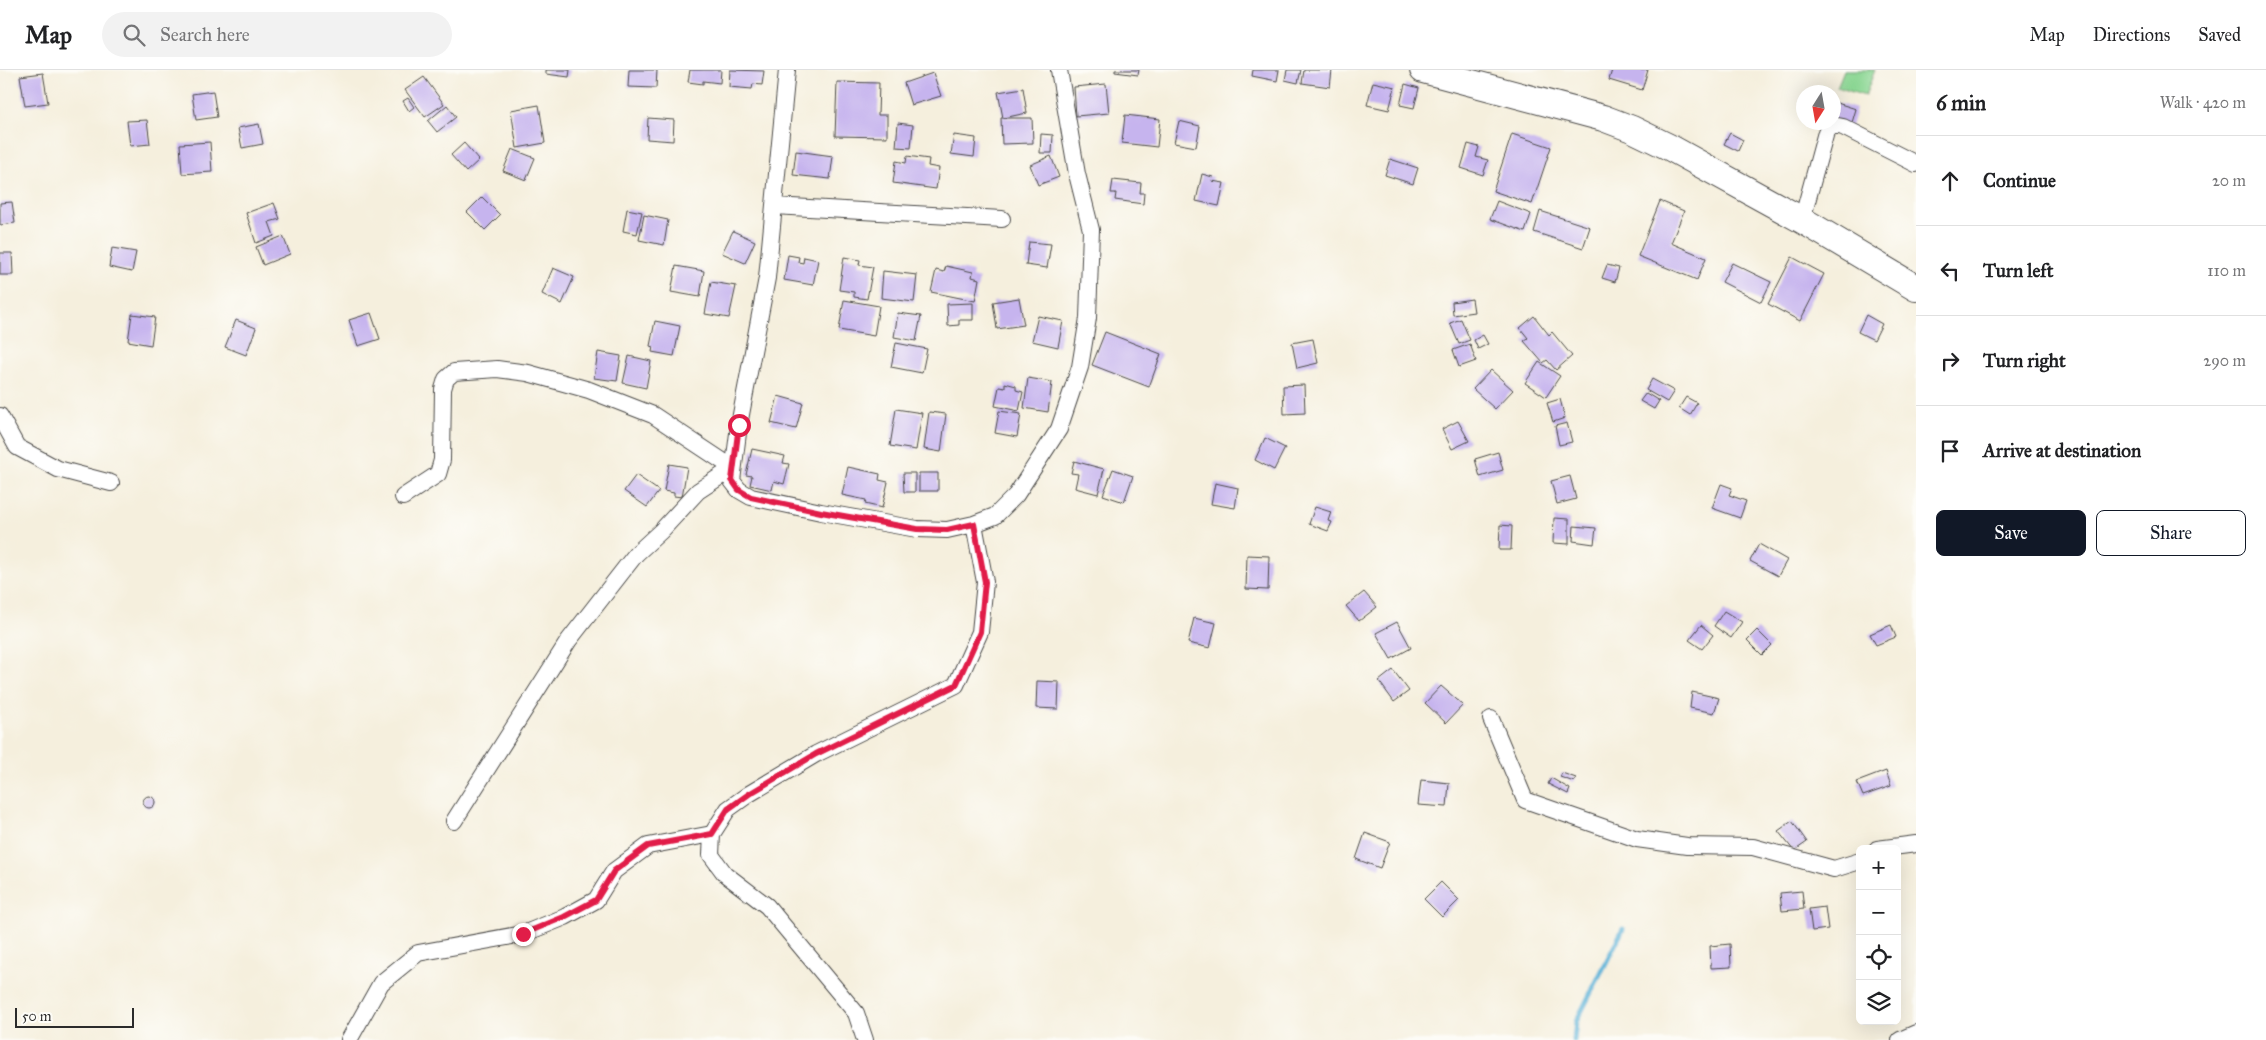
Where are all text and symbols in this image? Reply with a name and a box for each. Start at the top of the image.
search box [102,12,452,57]
text: Map [25,20,72,50]
icon: search [120,21,148,49]
text: Search here [160,23,250,46]
text: Map [2029,24,2065,46]
text: Directions [2093,24,2170,46]
text: Saved [2198,24,2241,46]
north arrow [1796,85,1841,130]
text: 6 min [1936,90,1986,116]
text: Walk · 420 m [2160,93,2246,112]
icon: ahead [1936,167,1964,195]
text: Continue [1983,169,2056,192]
text: 20 m [2212,171,2246,190]
icon: left [1936,257,1964,285]
text: Turn left [1983,259,2053,282]
text: 110 m [2207,261,2246,280]
icon: right [1936,347,1964,375]
text: Turn right [1983,349,2066,372]
text: 290 m [2203,351,2246,370]
route start [728,414,751,437]
icon: arrive [1936,437,1964,465]
text: Arrive at destination [1983,439,2141,462]
button: Save [1936,510,2086,556]
button: Share [2096,510,2246,556]
map controls [1856,845,1901,1025]
button: + [1856,845,1901,890]
button: − [1856,890,1901,935]
route end [512,923,535,946]
button: locate [1856,935,1901,980]
button: layers [1856,980,1901,1025]
scale bar [15,1005,134,1028]
text: 50 m [22,1008,51,1025]

